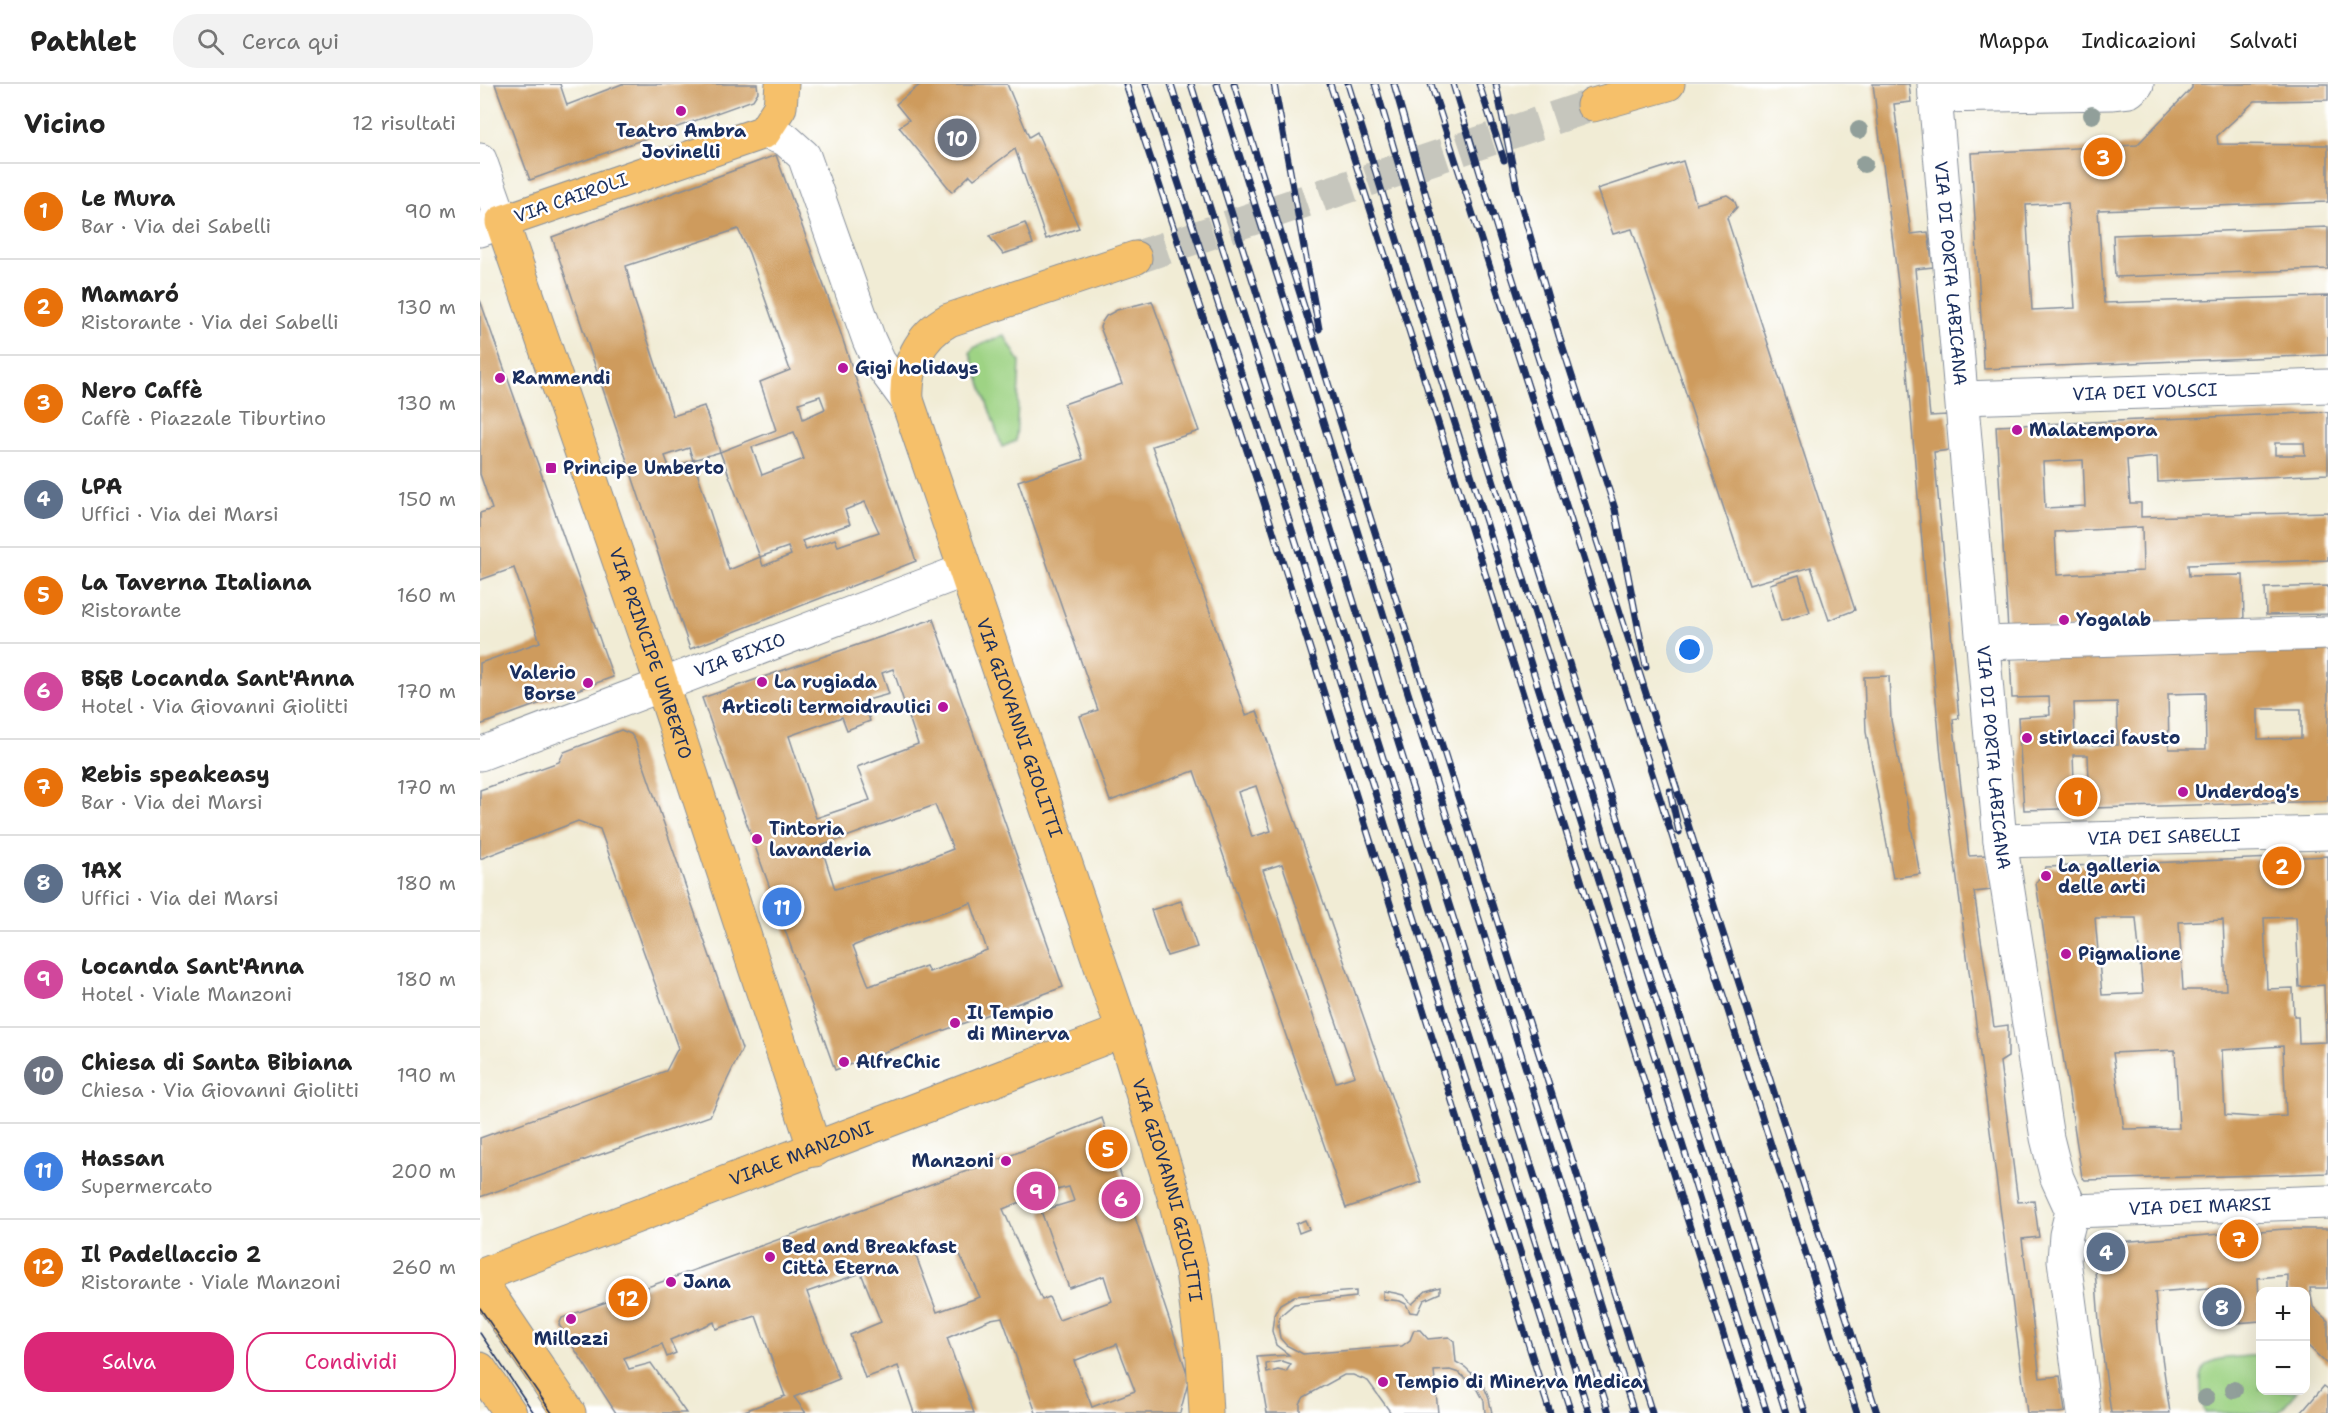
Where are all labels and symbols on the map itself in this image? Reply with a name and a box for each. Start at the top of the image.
marker: Teatro Ambra Jovinelli [674,104,688,118]
pin: 10 [938,116,976,160]
place label: Teatro Ambra Jovinelli [616,119,747,164]
pin: 3 [2084,134,2122,180]
street label: VIA DI PORTA LABICANA [1929,160,1972,387]
street label: VIA CAIROLI [511,167,631,229]
place label: Gigi holidays [855,356,979,380]
marker: Gigi holidays [836,361,850,375]
place label: Rammendi [512,366,611,390]
marker: Rammendi [493,371,507,385]
street label: VIA DEI VOLSCI [2072,378,2218,406]
place label: Malatempora [2029,418,2158,442]
marker: Malatempora [2010,423,2024,437]
place label: Principe Umberto [563,456,724,480]
marker: Principe Umberto [544,461,558,475]
street label: VIA PRINCIPE UMBERTO [603,544,698,762]
place label: Yogalab [2076,608,2151,632]
marker: Yogalab [2057,613,2071,627]
street label: VIA GIOVANNI GIOLITTI [971,615,1068,841]
street label: VIA BIXIO [691,627,789,684]
your location [1675,635,1704,664]
street label: VIA DI PORTA LABICANA [1971,644,2016,871]
place label: Valerio Borse [509,661,576,706]
place label: La rugiada [774,670,878,694]
marker: La rugiada [755,675,769,689]
marker: Valerio Borse [581,676,595,690]
place label: Articoli termoidraulici [722,695,931,719]
marker: Articoli termoidraulici [936,700,950,714]
place label: stirlacci fausto [2039,726,2180,750]
marker: stirlacci fausto [2020,731,2034,745]
pin: 1 [2058,774,2098,820]
place label: Underdog's [2195,780,2299,804]
marker: Underdog's [2176,785,2190,799]
place label: Tintoria lavanderia [769,817,872,862]
street label: VIA DEI SABELLI [2087,823,2241,851]
marker: Tintoria lavanderia [750,832,764,846]
pin: 2 [2262,844,2302,888]
place label: La galleria delle arti [2058,854,2161,899]
marker: La galleria delle arti [2039,869,2053,883]
pin: 11 [762,884,802,930]
place label: Pigmalione [2078,942,2181,966]
marker: Pigmalione [2059,947,2073,961]
place label: Il Tempio di Minerva [967,1001,1070,1046]
marker: Il Tempio di Minerva [948,1016,962,1030]
place label: AlfreChic [856,1050,941,1074]
marker: AlfreChic [837,1055,851,1069]
street label: VIA GIOVANNI GIOLITTI [1126,1075,1208,1303]
street label: VIALE MANZONI [726,1115,877,1192]
pin: 5 [1088,1126,1128,1172]
place label: Manzoni [912,1149,994,1173]
marker: Manzoni [999,1154,1013,1168]
pin: 9 [1016,1168,1056,1214]
pin: 6 [1102,1176,1140,1222]
street label: VIA DEI MARSI [2128,1192,2272,1221]
pin: 7 [2220,1216,2258,1262]
pin: 4 [2086,1230,2126,1274]
place label: Bed and Breakfast Città Eterna [782,1235,957,1280]
marker: Bed and Breakfast Città Eterna [763,1250,777,1264]
place label: Jana [683,1270,732,1294]
marker: Jana [664,1275,678,1289]
pin: 12 [608,1276,648,1320]
pin: 8 [2202,1284,2242,1330]
marker: Millozzi [564,1312,578,1326]
place label: Millozzi [534,1327,608,1351]
place label: Tempio di Minerva Medica [1395,1370,1644,1394]
marker: Tempio di Minerva Medica [1376,1375,1390,1389]

